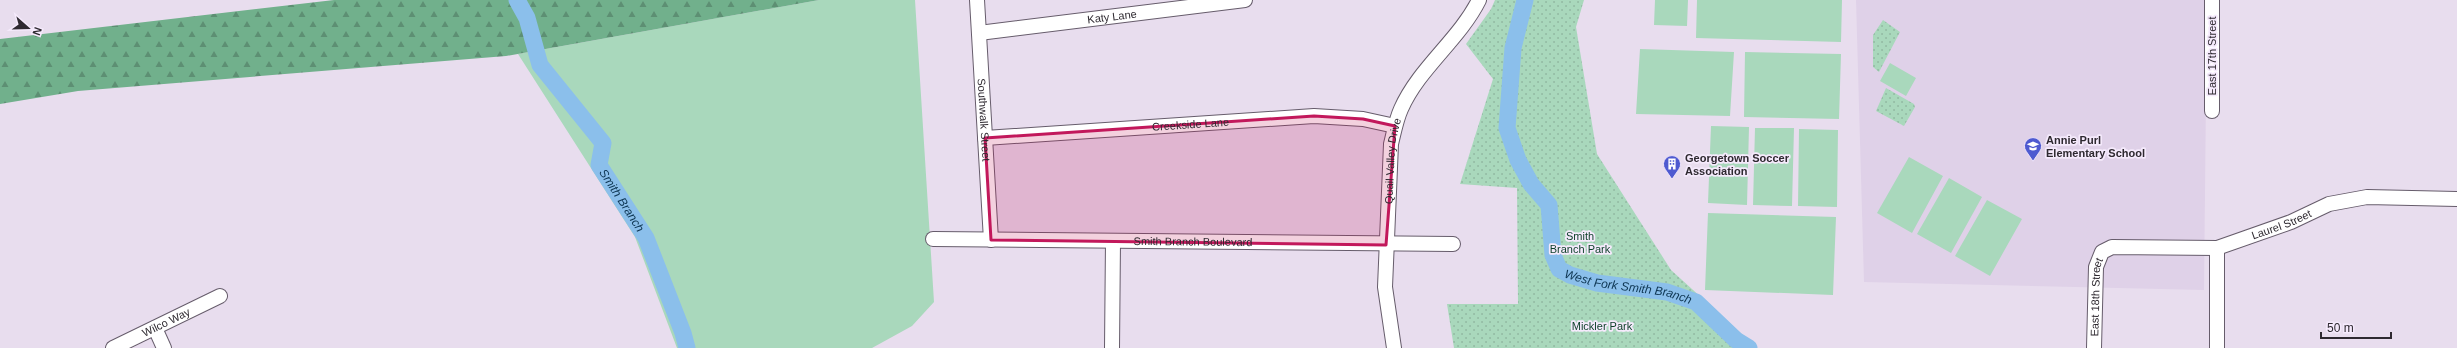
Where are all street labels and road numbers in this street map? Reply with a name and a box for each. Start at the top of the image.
street label: Katy Lane [1087,7,1137,26]
street label: East 17th Street [2206,17,2218,95]
street label: Southwalk Street [976,78,992,162]
street label: Creekside Lane [1152,116,1229,133]
street label: Quail Valley Drive [1382,117,1403,204]
street label: Laurel Street [2250,207,2313,241]
street label: Smith Branch Boulevard [1134,235,1252,248]
street label: East 18th Street [2088,256,2105,337]
street label: Wilco Way [140,305,192,339]

